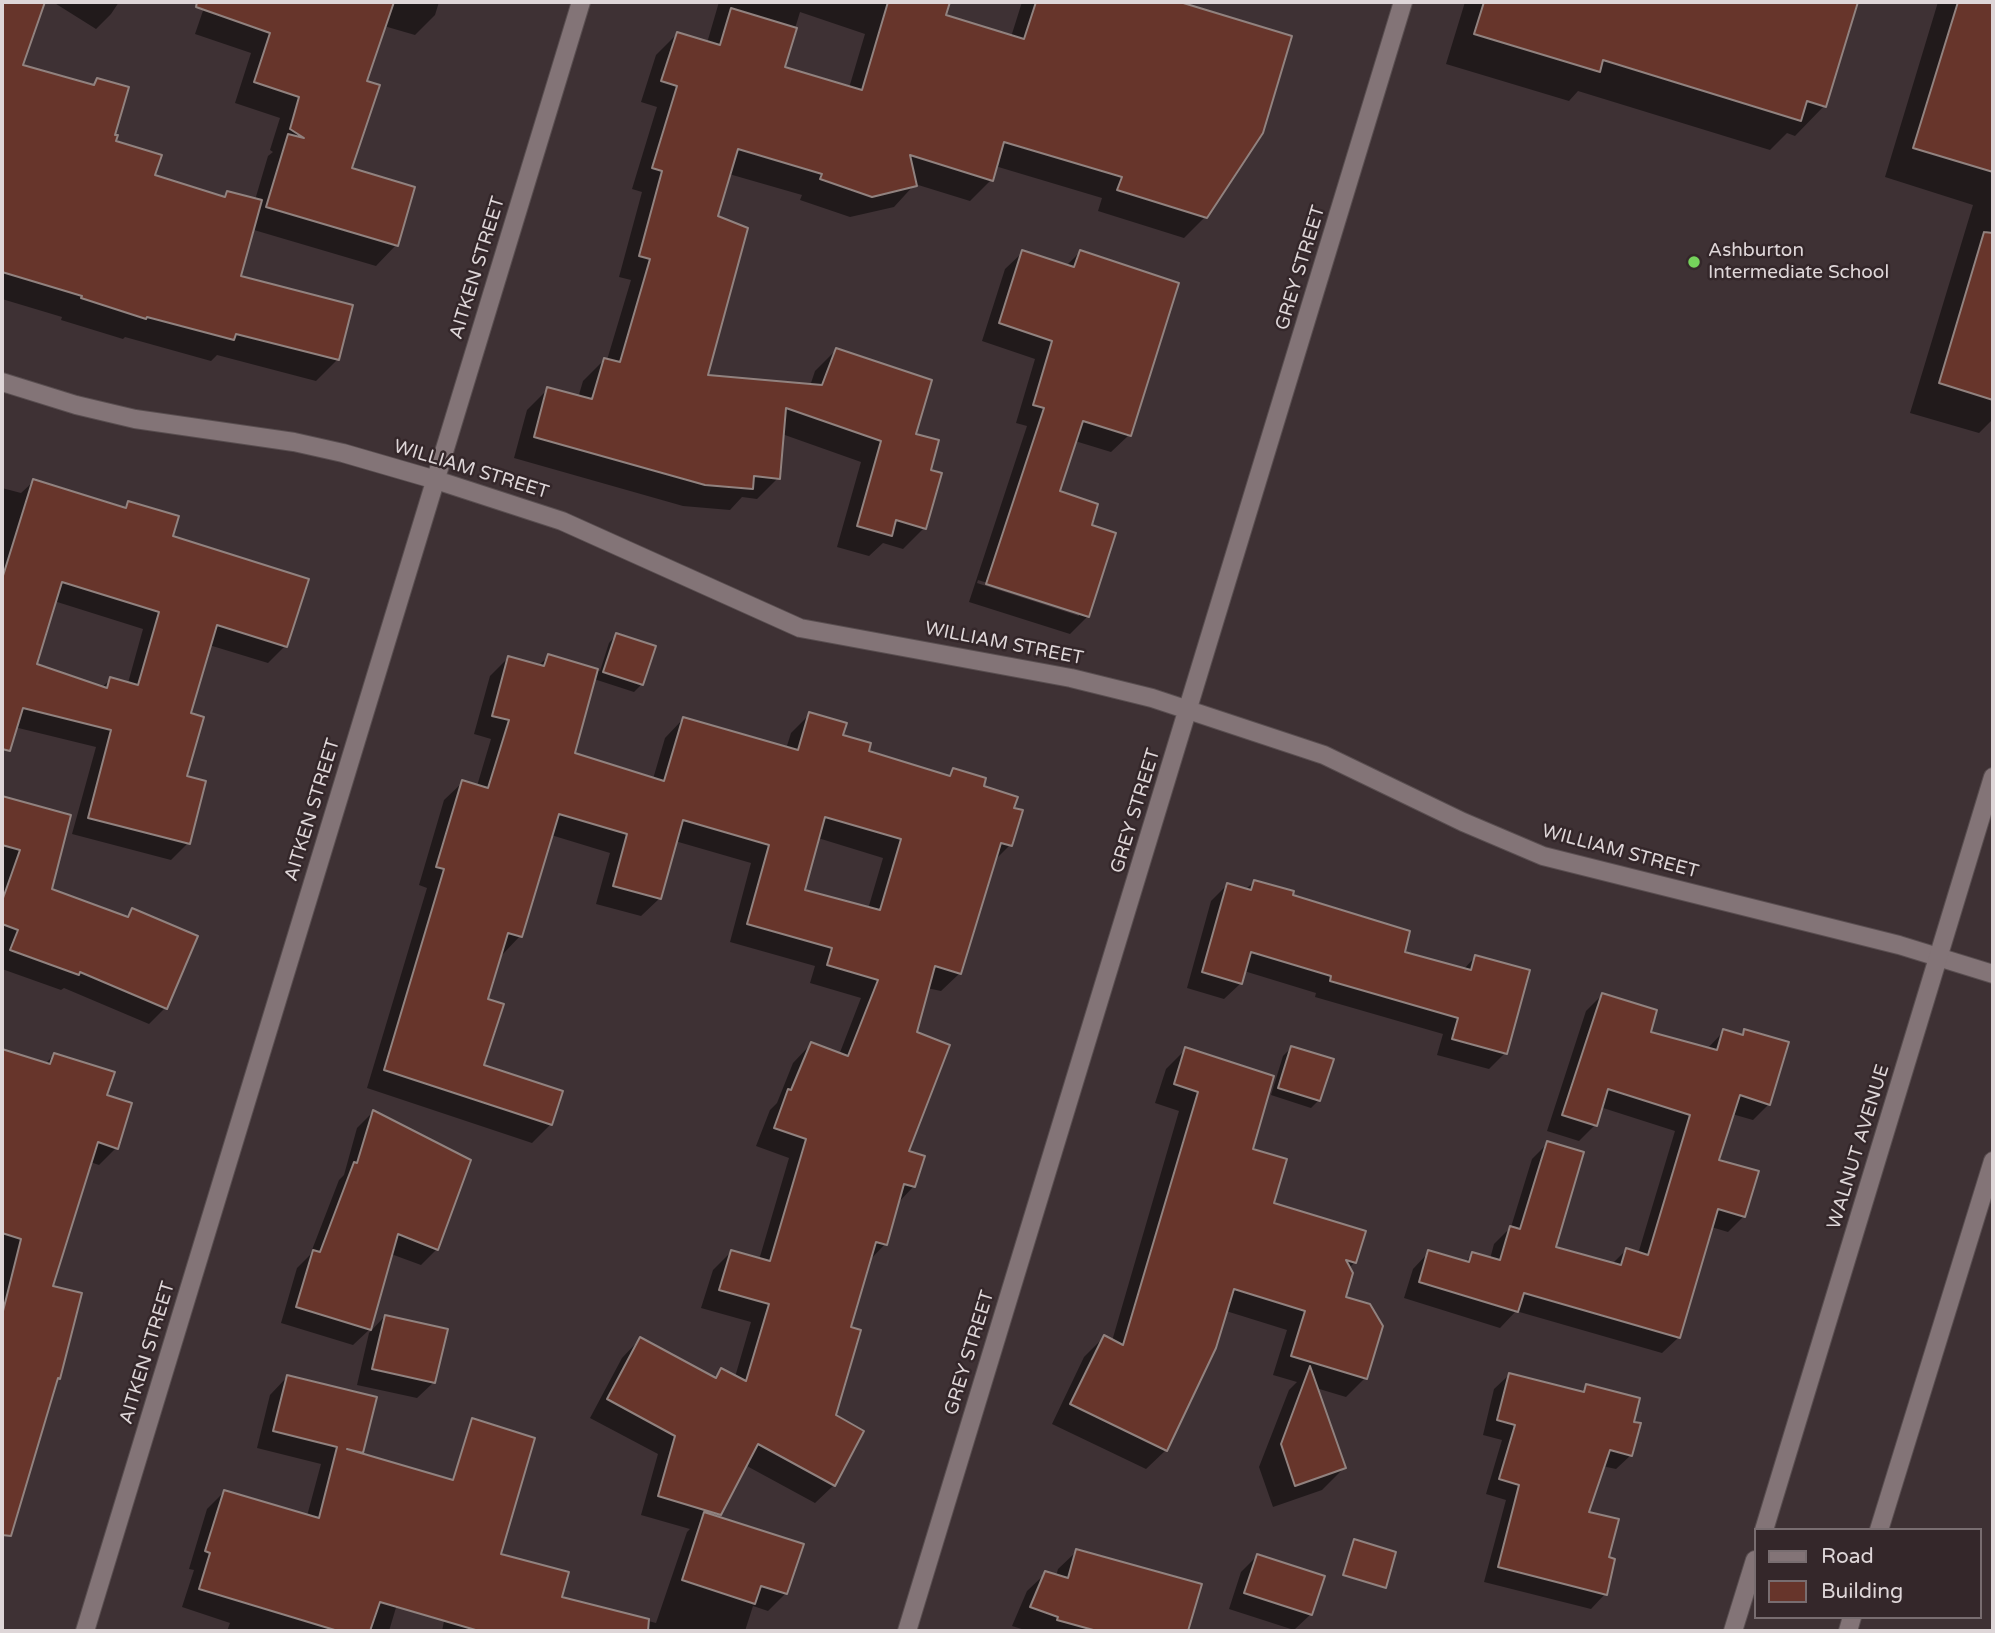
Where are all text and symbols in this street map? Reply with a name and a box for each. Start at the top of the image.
street label: AITKEN STREET [445,194,511,342]
street label: GREY STREET [1271,203,1331,333]
place label: Ashburton Intermediate School [1708,240,1889,284]
marker: Ashburton Intermediate School [1686,254,1702,270]
street label: WILLIAM STREET [391,436,551,504]
street label: WILLIAM STREET [923,617,1085,671]
street label: AITKEN STREET [280,736,346,884]
street label: GREY STREET [1106,746,1166,876]
street label: WILLIAM STREET [1539,820,1701,884]
street label: WALNUT AVENUE [1823,1062,1895,1232]
street label: AITKEN STREET [115,1279,181,1427]
street label: GREY STREET [940,1288,1000,1418]
legend [1754,1528,1981,1619]
text: Road [1821,1544,1874,1569]
text: Building [1821,1579,1903,1604]

